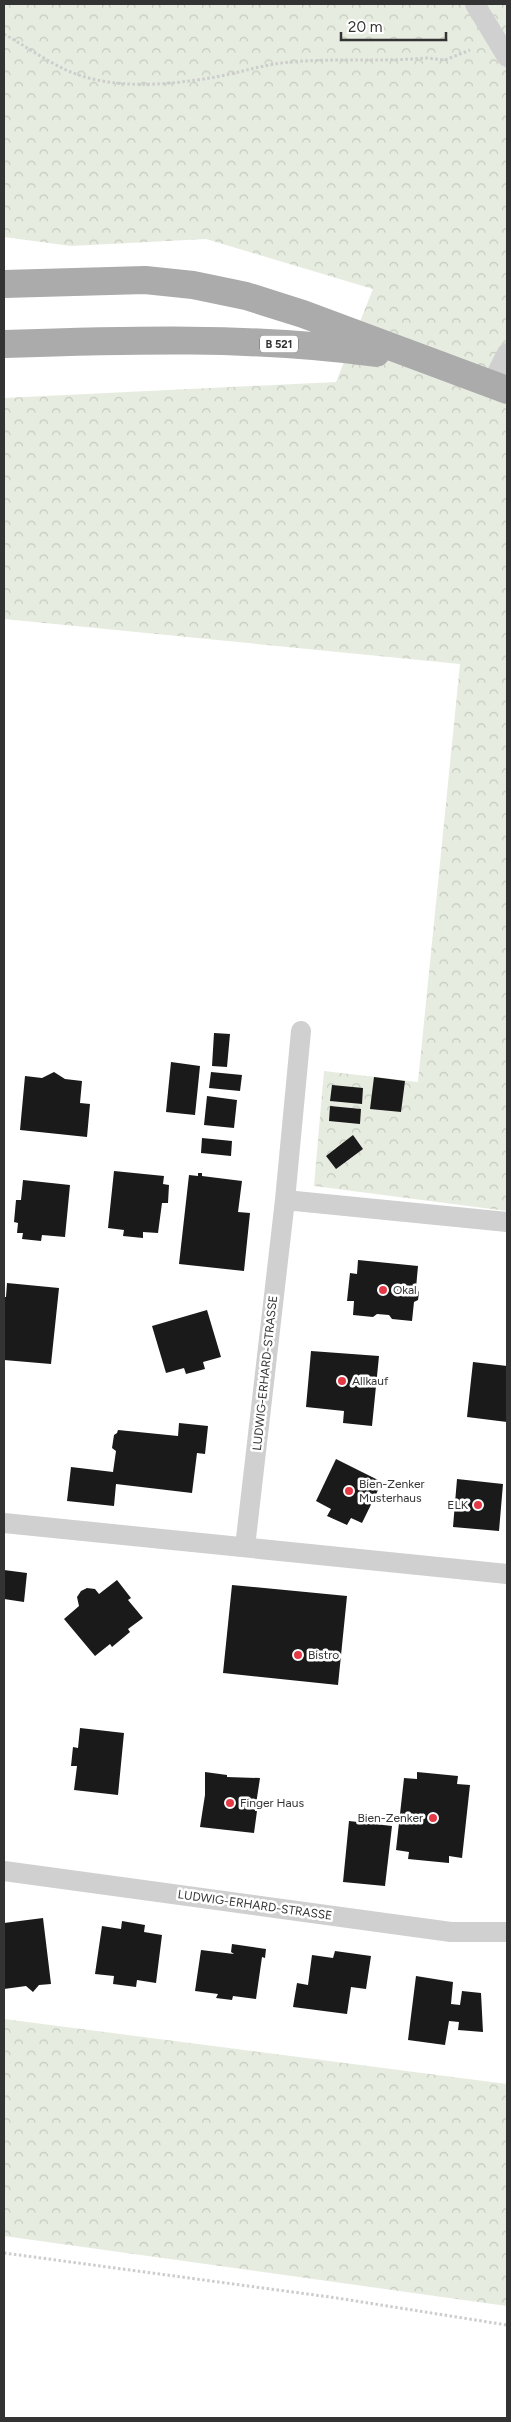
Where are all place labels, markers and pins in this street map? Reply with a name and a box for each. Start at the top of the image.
place label: Okal [393,1283,417,1297]
marker: Okal [377,1284,389,1296]
place label: Allkauf [352,1374,389,1388]
marker: Allkauf [336,1375,348,1387]
place label: Bien-Zenker Musterhaus [359,1477,425,1505]
marker: Bien-Zenker Musterhaus [343,1485,355,1497]
place label: ELK [447,1498,469,1512]
marker: ELK [472,1499,484,1511]
place label: Bistro [308,1648,339,1662]
marker: Bistro [292,1649,304,1661]
place label: Finger Haus [240,1796,304,1810]
marker: Finger Haus [224,1797,236,1809]
place label: Bien-Zenker [357,1811,423,1825]
marker: Bien-Zenker [427,1812,439,1824]

